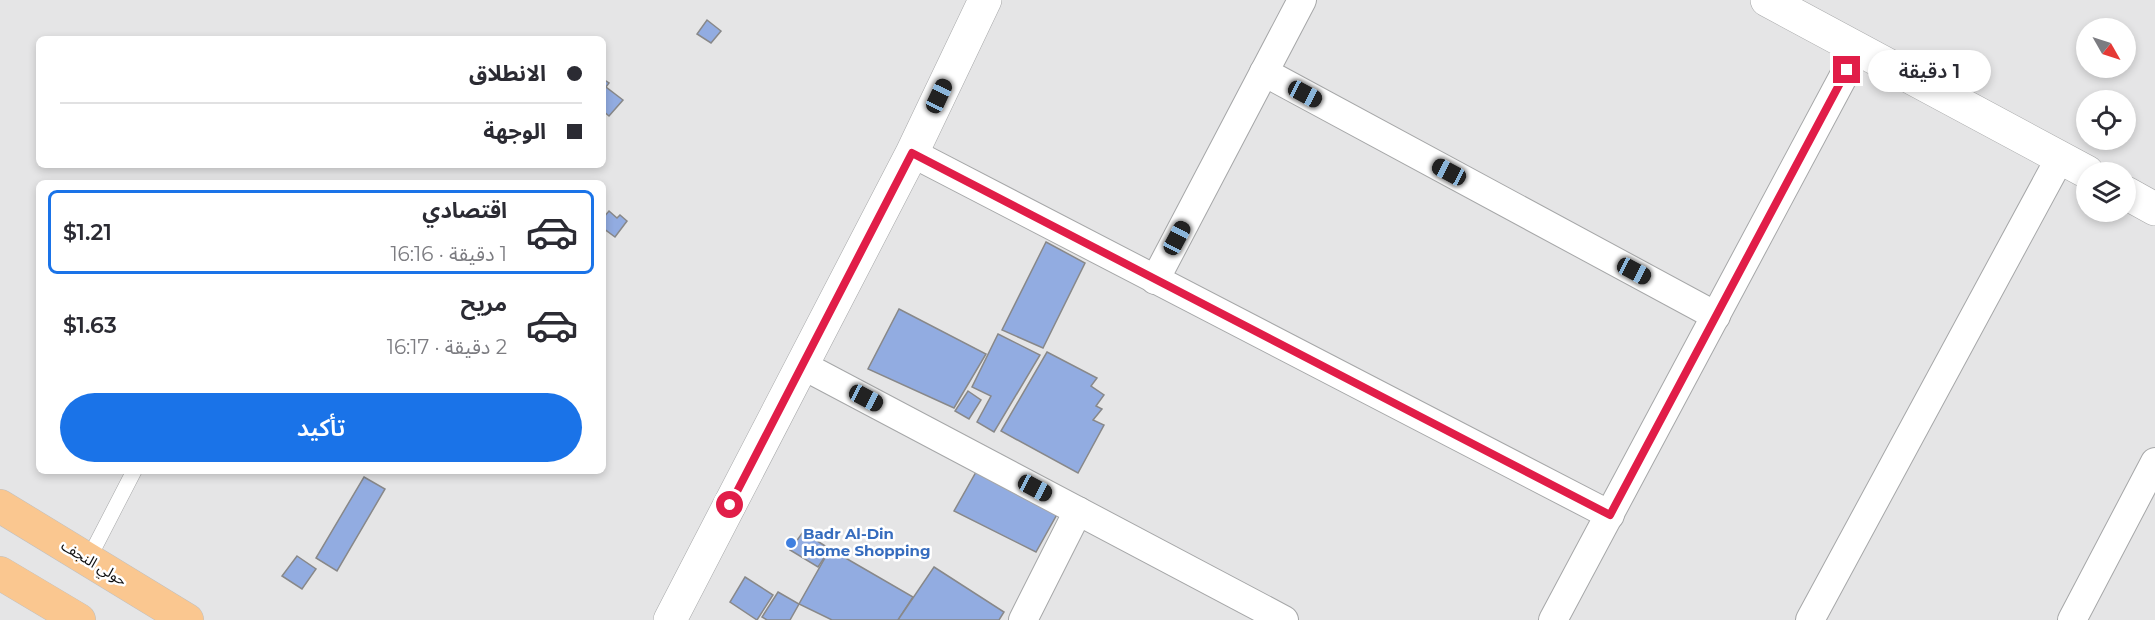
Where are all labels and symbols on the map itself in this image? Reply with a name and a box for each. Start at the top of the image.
north arrow [2076,18,2136,78]
callout: 1 دقيقة [1868,49,1991,91]
route end [1833,56,1860,83]
car [923,76,955,116]
car [1285,78,1325,110]
car [1429,156,1469,188]
car [1161,218,1193,258]
car [1614,255,1654,287]
car [846,382,886,414]
car [1015,472,1055,504]
route start [716,491,743,518]
place label: Badr Al-Din Home Shopping [803,524,930,560]
street label: حولي النجف [57,536,131,592]
marker: Badr Al-Din Home Shopping [784,536,798,550]

